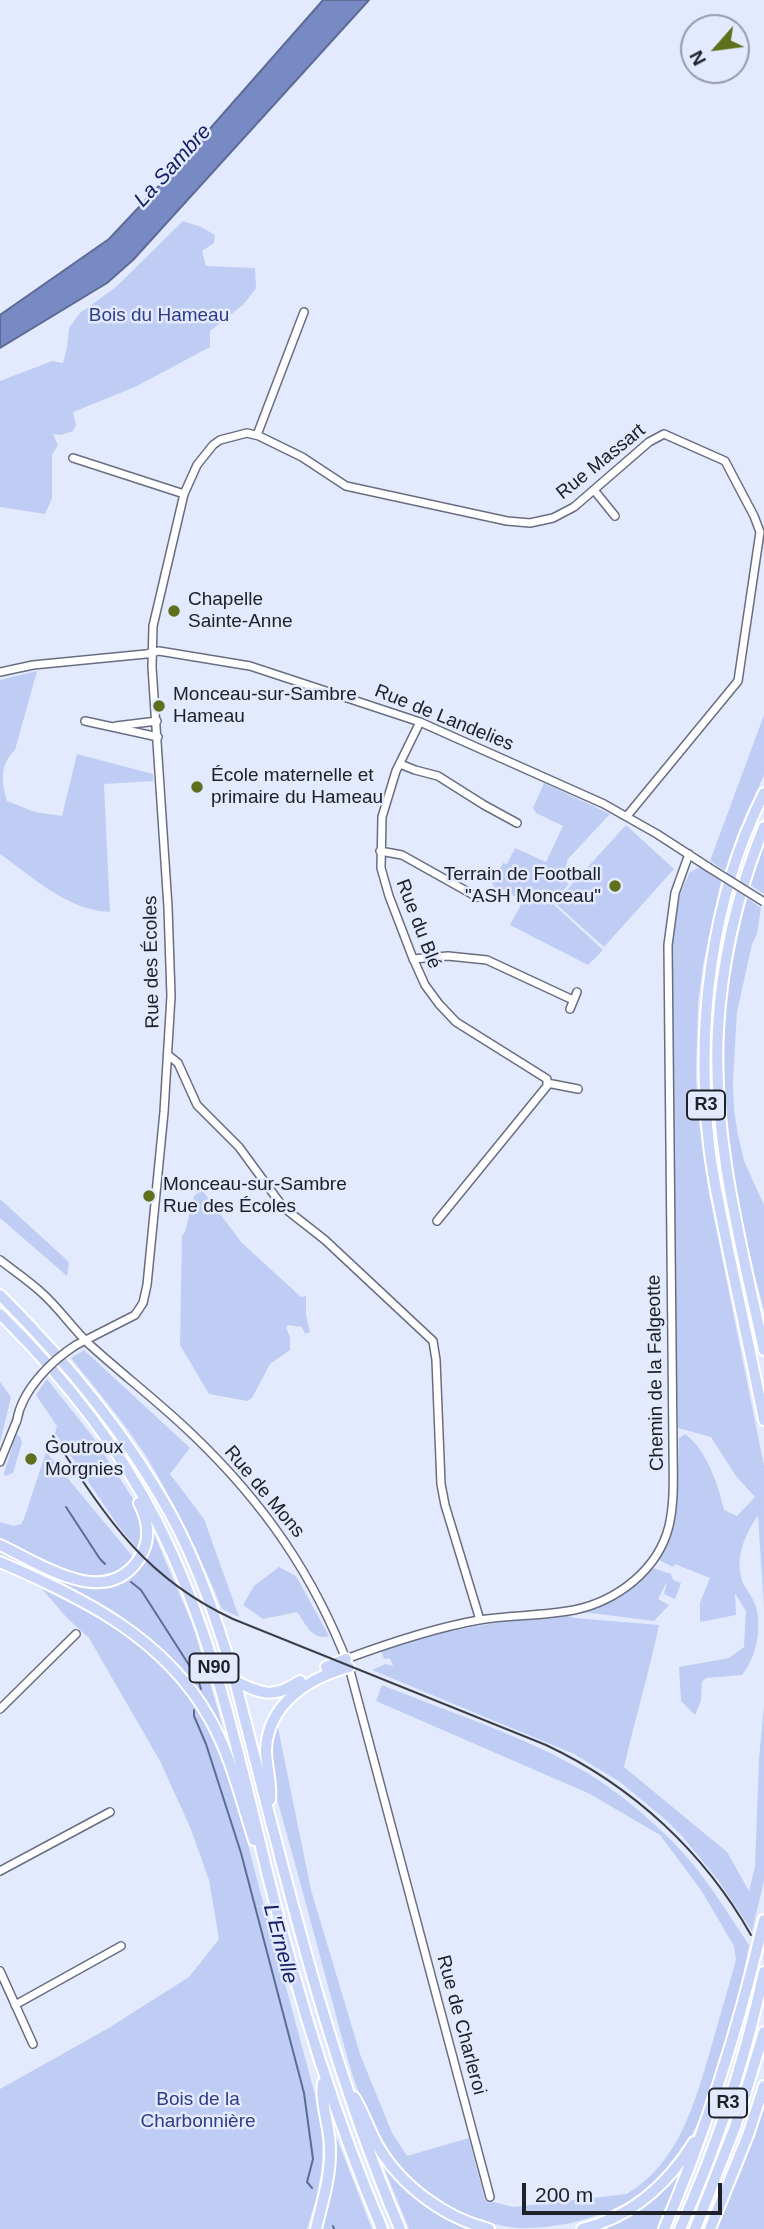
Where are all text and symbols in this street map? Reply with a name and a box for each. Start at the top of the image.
north arrow [680,14,750,84]
text: N [685,47,710,69]
water label: La Sambre [129,119,217,213]
park label: Bois du Hameau [89,305,229,327]
street label: Rue Massart [552,419,650,505]
place label: Chapelle Sainte-Anne [188,589,293,633]
marker: Chapelle Sainte-Anne [166,603,182,619]
street label: Rue de Landelies [371,680,517,756]
place label: Monceau-sur-Sambre Hameau [173,684,357,728]
marker: Monceau-sur-Sambre Hameau [151,698,167,714]
place label: École maternelle et primaire du Hameau [211,765,383,809]
marker: École maternelle et primaire du Hameau [189,779,205,795]
place label: Terrain de Football "ASH Monceau" [444,864,601,908]
street label: Rue du Blé [391,876,445,972]
marker: Terrain de Football "ASH Monceau" [607,878,623,894]
street label: Rue des Écoles [139,895,165,1029]
road number: R3 [687,1090,725,1120]
place label: Monceau-sur-Sambre Rue des Écoles [163,1174,347,1218]
marker: Monceau-sur-Sambre Rue des Écoles [141,1188,157,1204]
street label: Chemin de la Falgeotte [643,1275,669,1471]
place label: Goutroux Morgnies [45,1437,123,1481]
street label: Rue de Mons [219,1441,309,1543]
marker: Goutroux Morgnies [23,1451,39,1467]
road number: N90 [190,1653,238,1682]
water label: L'Ernelle [257,1902,303,1986]
street label: Rue de Charleroi [431,1953,491,2097]
road number: R3 [709,2088,747,2118]
park label: Bois de la Charbonnière [140,2089,256,2133]
scale bar [526,2170,726,2214]
text: 200 m [535,2183,593,2206]

